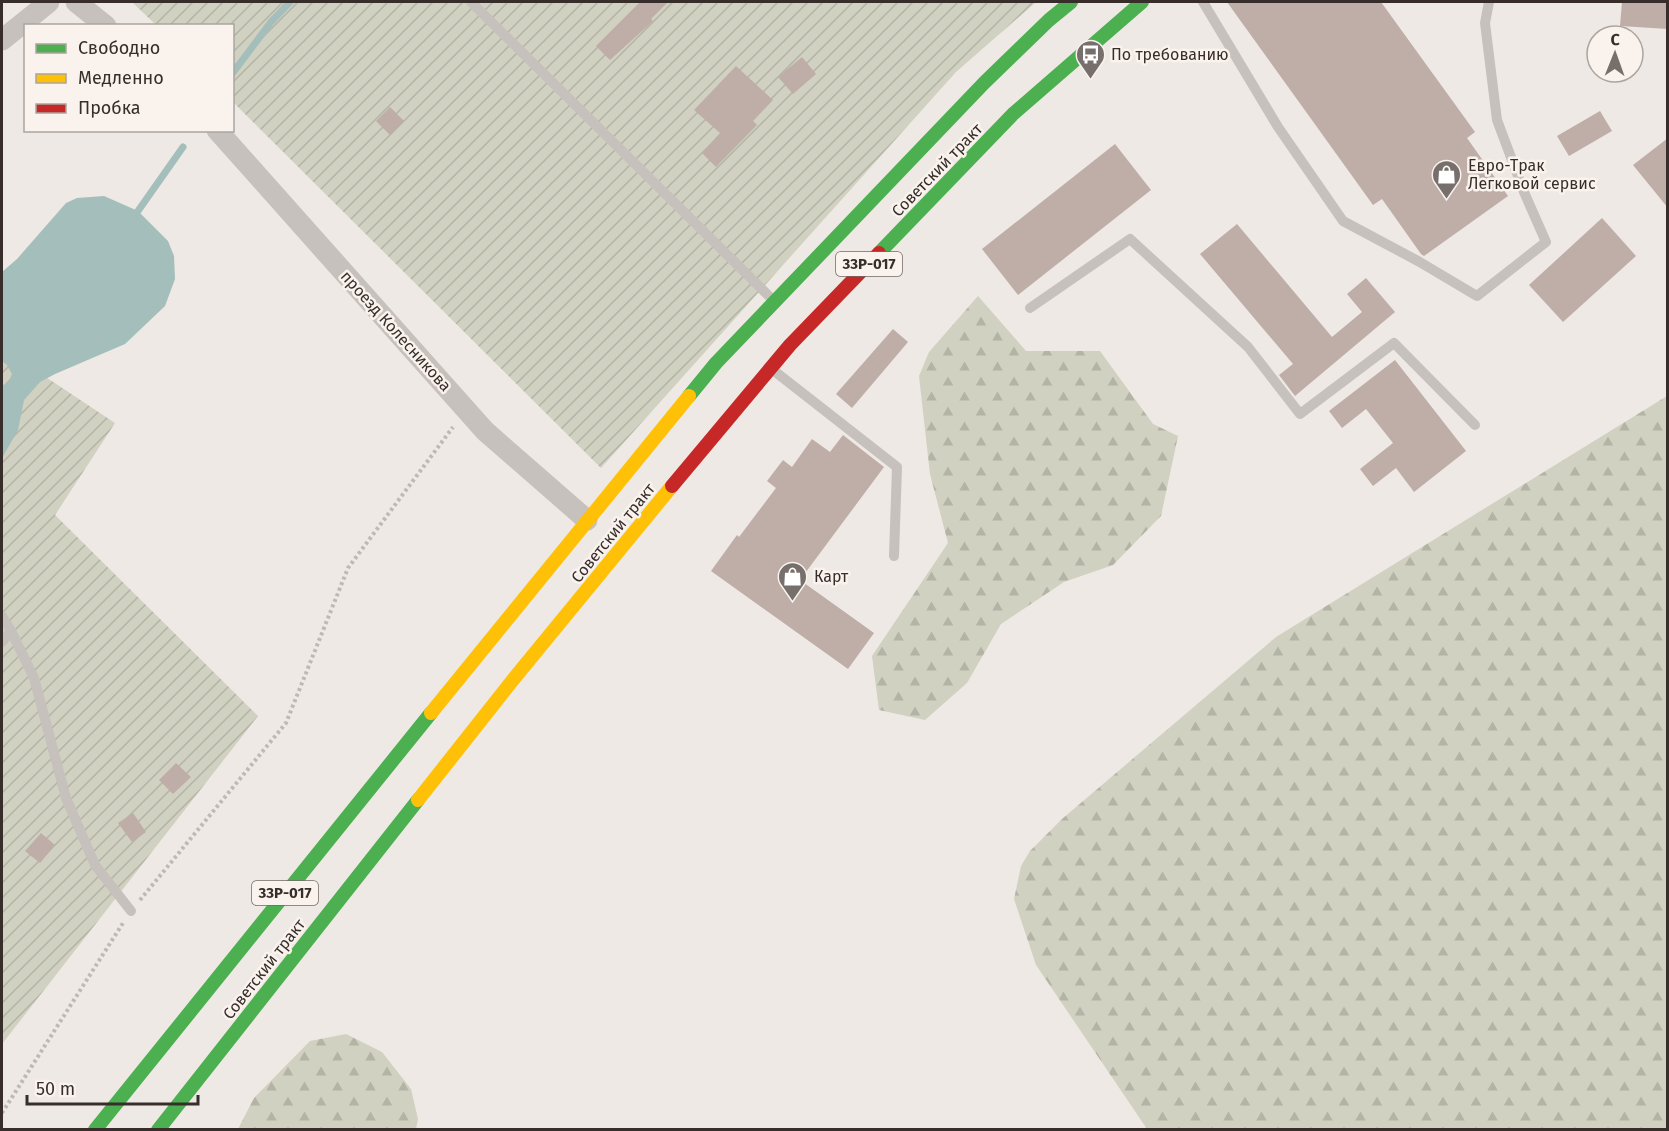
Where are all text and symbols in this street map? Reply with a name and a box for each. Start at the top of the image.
legend [24,24,234,132]
north arrow [1585,24,1645,84]
text: С [1610,30,1621,49]
text: Свободно [78,37,160,59]
bus stop icon: По требованию [1074,38,1106,80]
place label: По требованию [1111,45,1229,64]
text: Медленно [78,67,164,89]
text: Пробка [78,97,141,119]
street label: Советский тракт [888,119,987,221]
place label: Евро-Трак Легковой сервис [1468,156,1596,193]
shop icon: Евро-Трак Легковой сервис [1431,158,1463,200]
road number: 33Р-017 [836,252,902,276]
street label: проезд Колесникова [337,267,455,395]
street label: Советский тракт [567,479,659,586]
shop icon: Карт [777,560,809,602]
place label: Карт [814,567,849,586]
road number: 33Р-017 [252,881,318,905]
street label: Советский тракт [219,914,310,1023]
scale bar [27,1068,198,1106]
text: 50 m [36,1078,75,1100]

